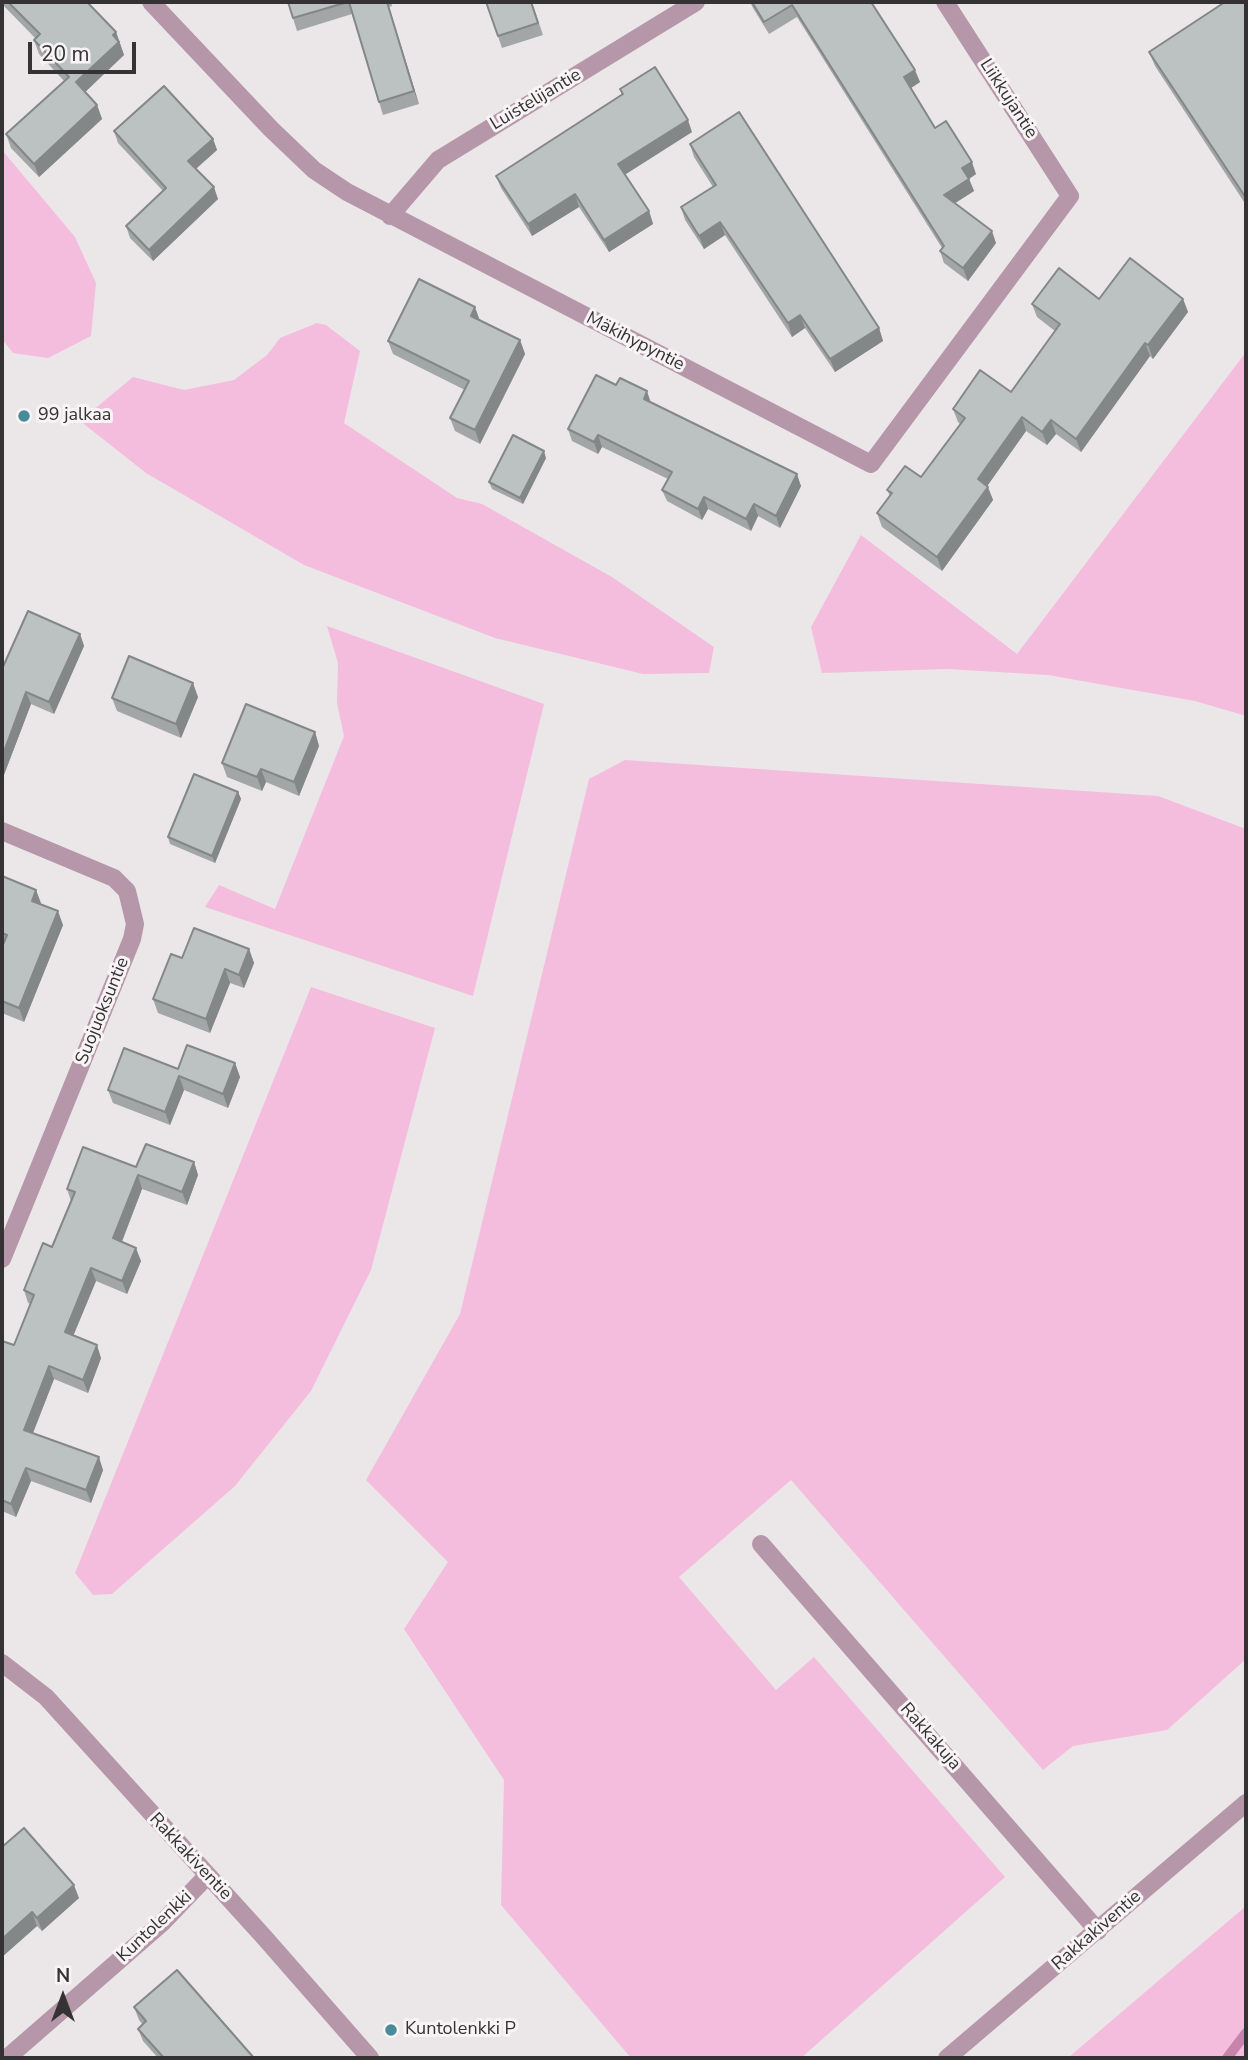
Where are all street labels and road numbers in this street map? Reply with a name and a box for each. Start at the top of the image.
street label: Liikkujantie [974,55,1042,143]
street label: Luistelijantie [487,65,585,135]
street label: Mäkihypyntie [582,308,688,376]
street label: Suojuoksuntie [72,954,134,1068]
street label: Rakkakuja [895,1699,965,1775]
street label: Rakkakiventie [144,1809,236,1905]
street label: Rakkakiventie [1048,1886,1146,1976]
street label: Kuntolenkki [113,1887,197,1967]

